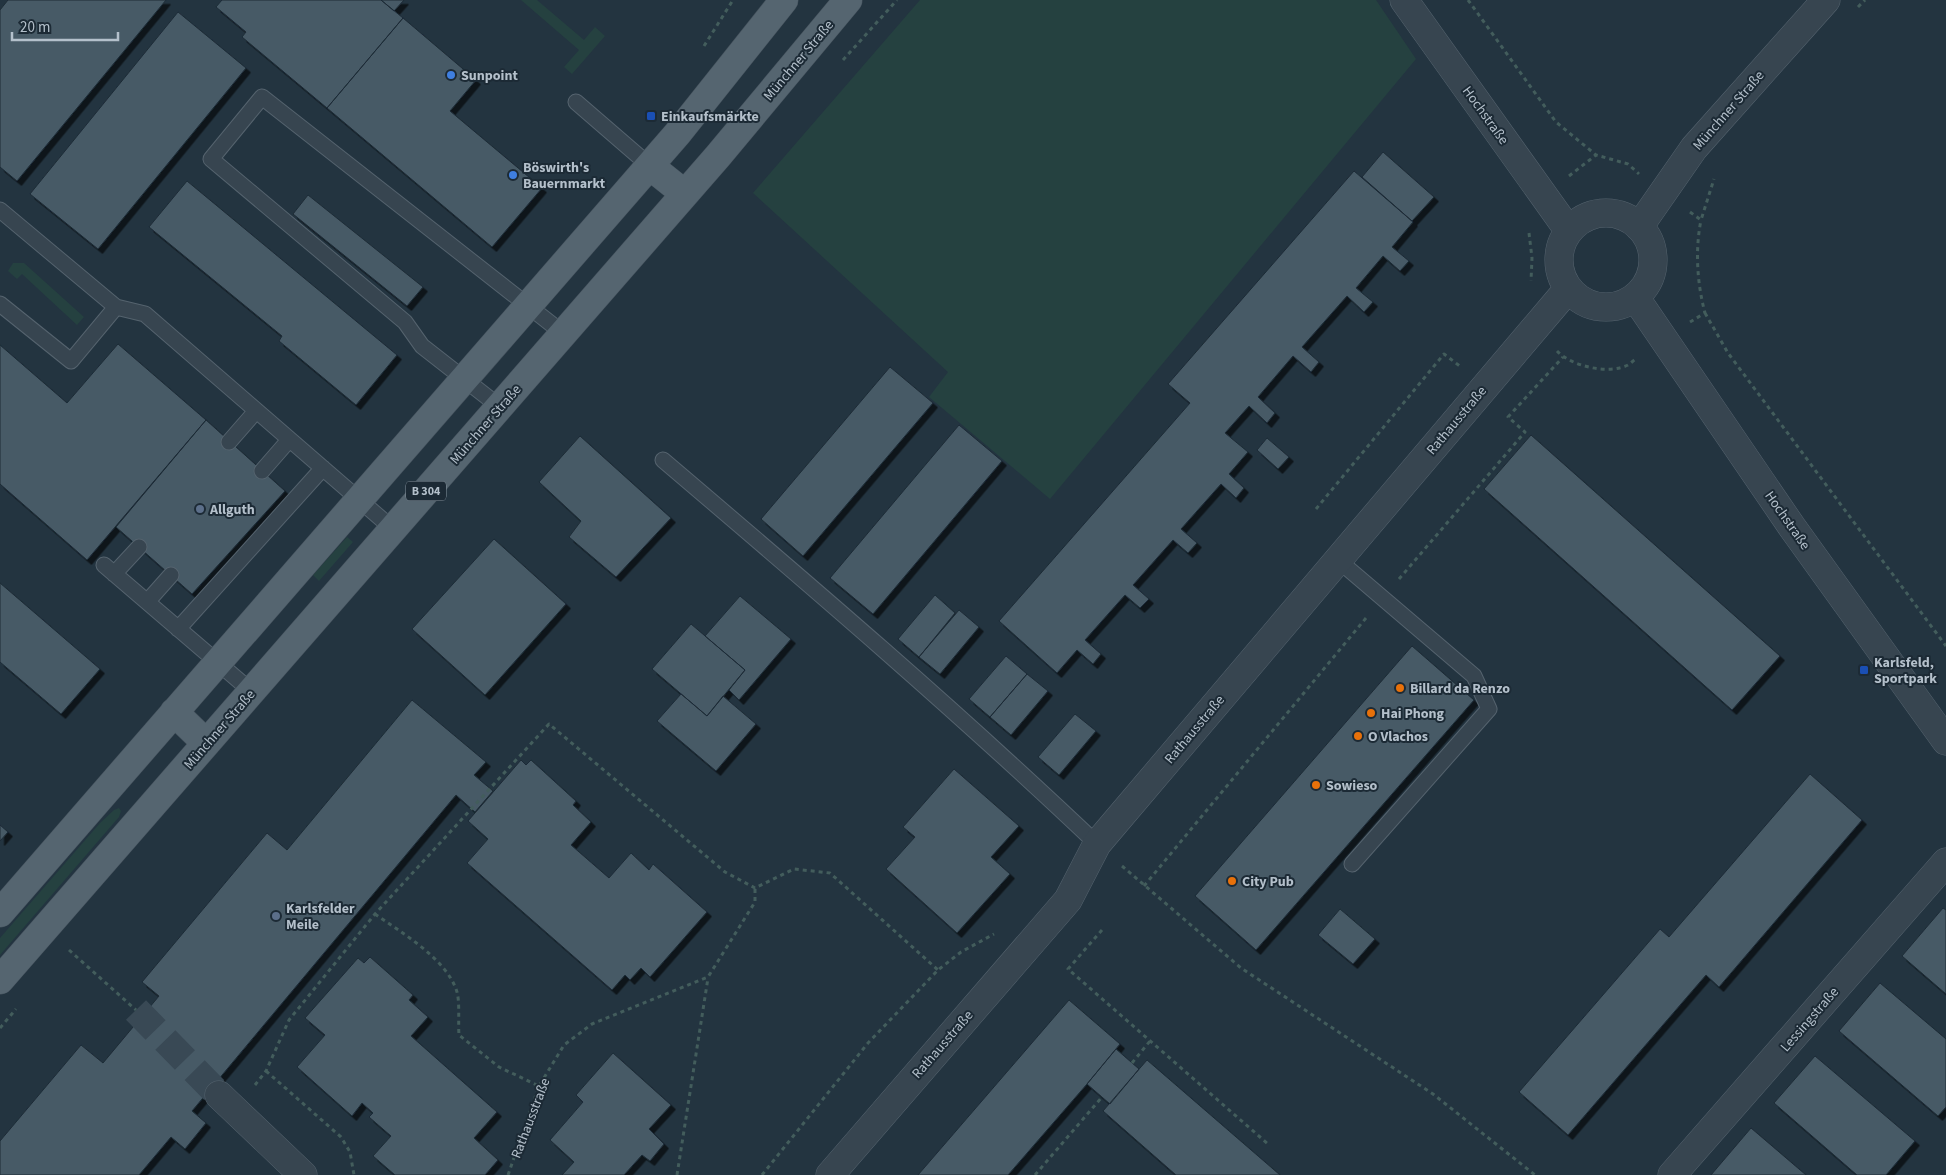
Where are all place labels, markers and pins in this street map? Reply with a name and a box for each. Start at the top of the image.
place label: Sunpoint [461,66,518,86]
marker: Sunpoint [445,69,457,81]
place label: Einkaufsmärkte [661,107,759,127]
marker: Einkaufsmärkte [645,110,657,122]
place label: Böswirth's Bauernmarkt [523,158,606,194]
marker: Böswirth's Bauernmarkt [507,169,519,181]
place label: Allguth [209,500,255,520]
marker: Allguth [194,503,206,515]
place label: Karlsfeld, Sportpark [1874,653,1937,689]
marker: Karlsfeld, Sportpark [1858,664,1870,676]
place label: Billard da Renzo [1410,679,1510,699]
marker: Billard da Renzo [1394,682,1406,694]
place label: Hai Phong [1381,704,1445,724]
marker: Hai Phong [1365,707,1377,719]
place label: O Vlachos [1368,727,1428,747]
marker: O Vlachos [1352,730,1364,742]
place label: Sowieso [1326,776,1378,796]
marker: Sowieso [1310,779,1322,791]
place label: City Pub [1242,872,1294,892]
marker: City Pub [1226,875,1238,887]
place label: Karlsfelder Meile [286,899,355,935]
marker: Karlsfelder Meile [270,910,282,922]

